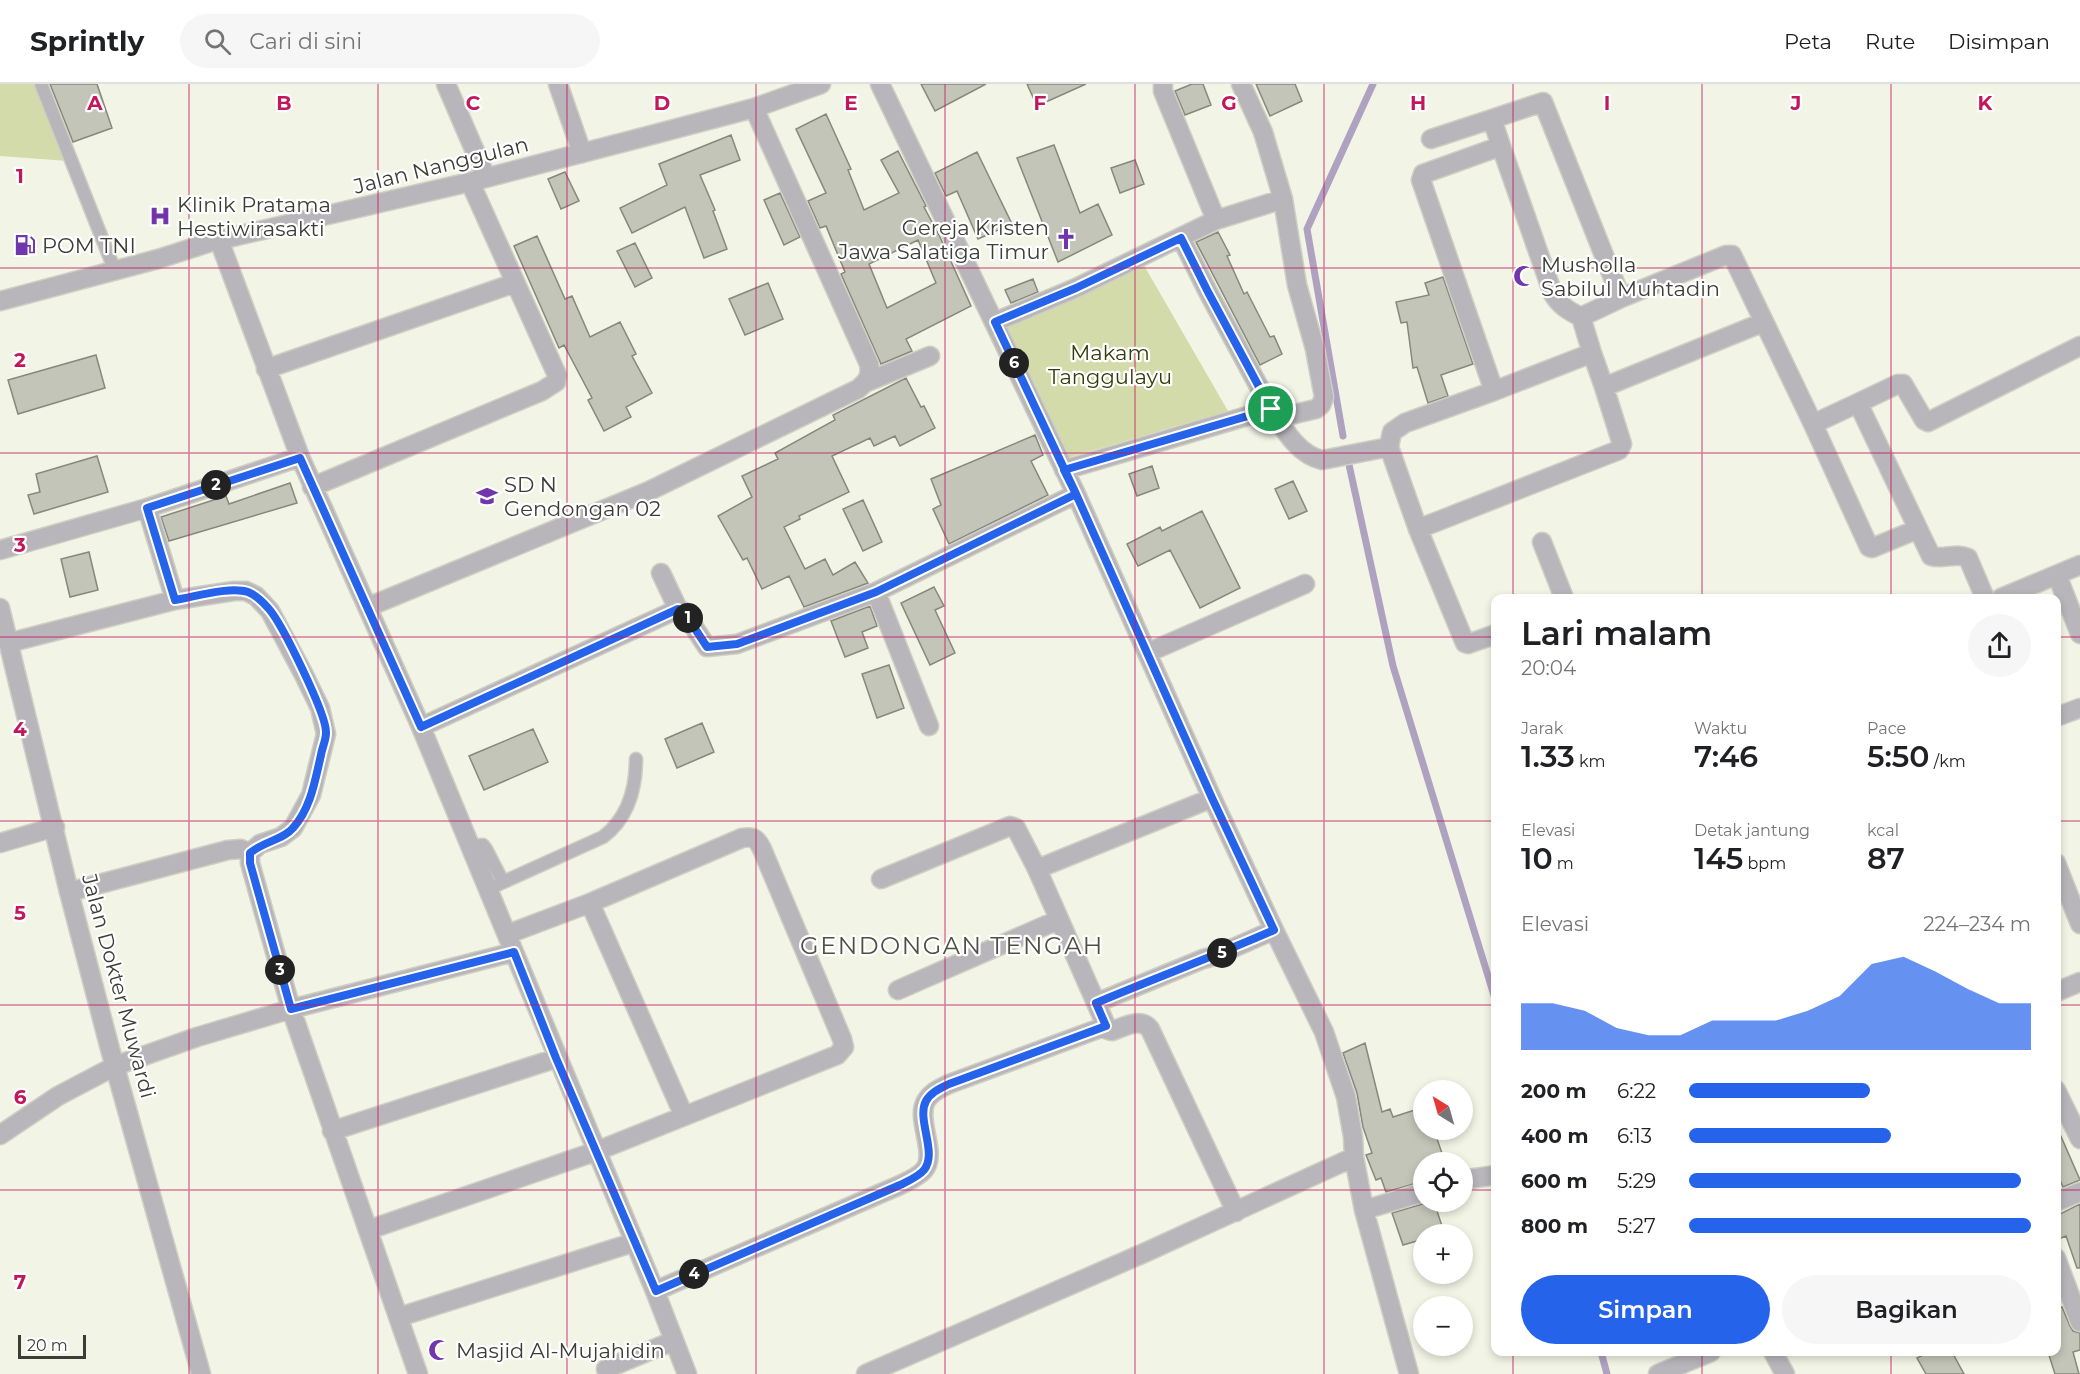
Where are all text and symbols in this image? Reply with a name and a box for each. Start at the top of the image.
search box [180,14,600,68]
text: Sprintly [30,24,144,58]
icon: search [201,25,234,58]
text: Cari di sini [249,28,362,55]
text: Peta [1784,29,1832,54]
text: Rute [1865,29,1915,54]
text: Disimpan [1948,29,2050,54]
text: A [86,91,103,115]
text: B [276,91,292,115]
text: C [466,91,481,115]
text: D [654,91,670,115]
text: E [844,91,858,115]
text: F [1034,91,1047,115]
text: G [1221,91,1237,115]
text: H [1410,91,1426,115]
text: I [1604,91,1610,115]
text: J [1790,91,1801,115]
text: K [1978,91,1994,115]
street label: Jalan Nanggulan [350,131,531,199]
text: 1 [16,164,24,188]
place label: Klinik Pratama Hestiwirasakti [177,192,331,241]
hospital icon: Klinik Pratama Hestiwirasakti [148,204,172,228]
place label: Gereja Kristen Jawa Salatiga Timur [837,215,1049,264]
church icon: Gereja Kristen Jawa Salatiga Timur [1054,227,1078,251]
fuel station icon: POM TNI [13,233,37,257]
place label: POM TNI [42,233,136,258]
place label: Musholla Sabilul Muhtadin [1541,252,1720,301]
mosque icon: Musholla Sabilul Muhtadin [1512,264,1536,288]
park label: Makam Tanggulayu [1048,340,1172,389]
text: 2 [14,348,26,372]
pin: 6 [999,348,1029,378]
text: 6 [1009,353,1019,372]
pin [1245,383,1296,434]
icon: arrive [1254,392,1287,425]
pin: 2 [201,470,231,500]
place label: SD N Gendongan 02 [504,472,661,521]
text: 2 [211,475,221,494]
school or university icon: SD N Gendongan 02 [475,484,499,508]
text: 3 [13,533,26,557]
pin: 1 [673,603,703,633]
text: 1 [685,608,691,627]
text: Lari malam [1521,613,1712,653]
button: share [1968,614,2031,677]
text: 20:04 [1521,656,1576,680]
text: 4 [13,717,27,741]
text: Jarak [1521,719,1563,738]
text: Waktu [1694,719,1747,738]
text: Pace [1867,719,1906,738]
text: 1.33 [1521,738,1575,775]
text: 7:46 [1694,738,1758,775]
text: 5:50 [1867,738,1930,775]
text: km [1575,752,1605,771]
text: /km [1930,752,1966,771]
text: Elevasi [1521,821,1575,840]
text: Detak jantung [1694,821,1810,840]
text: kcal [1867,821,1899,840]
text: 10 [1521,840,1553,877]
text: 145 [1694,840,1743,877]
text: 87 [1867,840,1905,877]
text: m [1553,854,1574,873]
text: bpm [1743,854,1786,873]
street label: Jalan Dokter Muwardi [77,870,161,1101]
text: 5 [14,901,26,925]
text: Elevasi [1521,912,1589,936]
text: 224–234 m [1923,912,2031,936]
district label: GENDONGAN TENGAH [800,931,1104,960]
pin: 5 [1207,938,1237,968]
text: 5 [1217,943,1227,962]
pin: 3 [265,955,295,985]
text: 3 [275,960,285,979]
text: 200 m [1521,1079,1587,1103]
text: 6:22 [1617,1079,1656,1103]
north arrow [1413,1080,1473,1140]
map controls [1413,1080,1473,1356]
text: 6 [14,1085,27,1109]
text: 400 m [1521,1124,1589,1148]
text: 6:13 [1617,1124,1652,1148]
button: locate [1413,1152,1473,1212]
text: 600 m [1521,1169,1588,1193]
text: 5:29 [1617,1169,1656,1193]
text: 800 m [1521,1214,1588,1238]
text: 5:27 [1617,1214,1656,1238]
button: + [1413,1224,1473,1284]
pin: 4 [679,1259,709,1289]
text: 4 [688,1264,700,1283]
text: 7 [14,1270,26,1294]
button: Simpan [1521,1275,1770,1344]
button: Bagikan [1782,1275,2031,1344]
button: − [1413,1296,1473,1356]
scale bar [18,1332,86,1360]
text: 20 m [27,1336,68,1355]
mosque icon: Masjid Al-Mujahidin [427,1338,451,1362]
place label: Masjid Al-Mujahidin [456,1338,665,1363]

